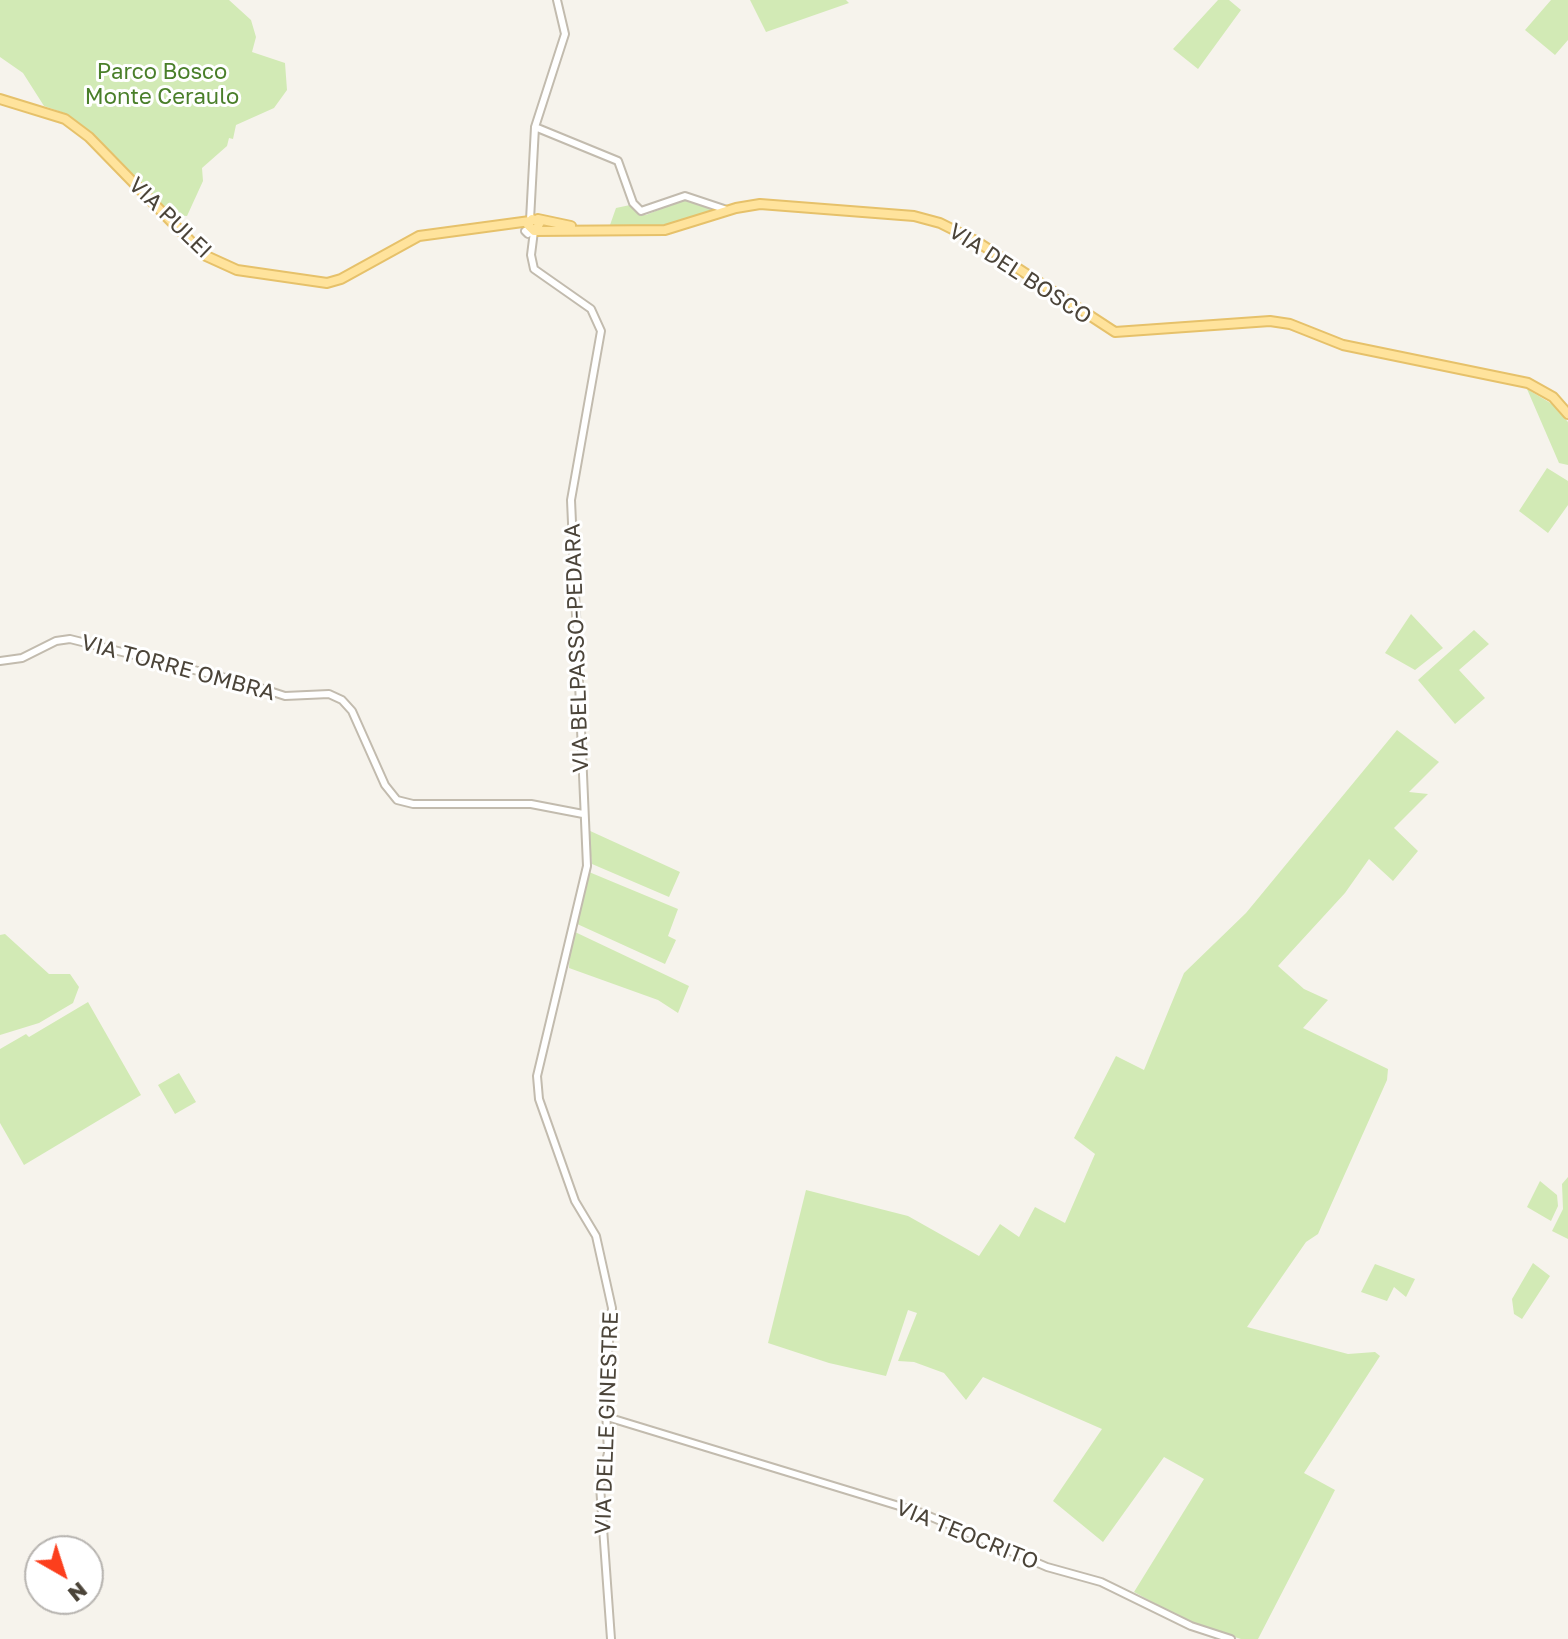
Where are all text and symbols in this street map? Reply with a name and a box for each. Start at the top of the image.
park label: Parco Bosco Monte Ceraulo [85,59,239,110]
street label: VIA PULEI [123,172,217,264]
street label: VIA DEL BOSCO [944,218,1096,330]
street label: VIA BELPASSO-PEDARA [559,523,595,773]
street label: VIA TORRE OMBRA [78,629,278,707]
street label: VIA DELLE GINESTRE [590,1311,624,1535]
street label: VIA TEOCRITO [892,1494,1042,1576]
north arrow [24,1535,104,1615]
text: N [63,1577,93,1608]

